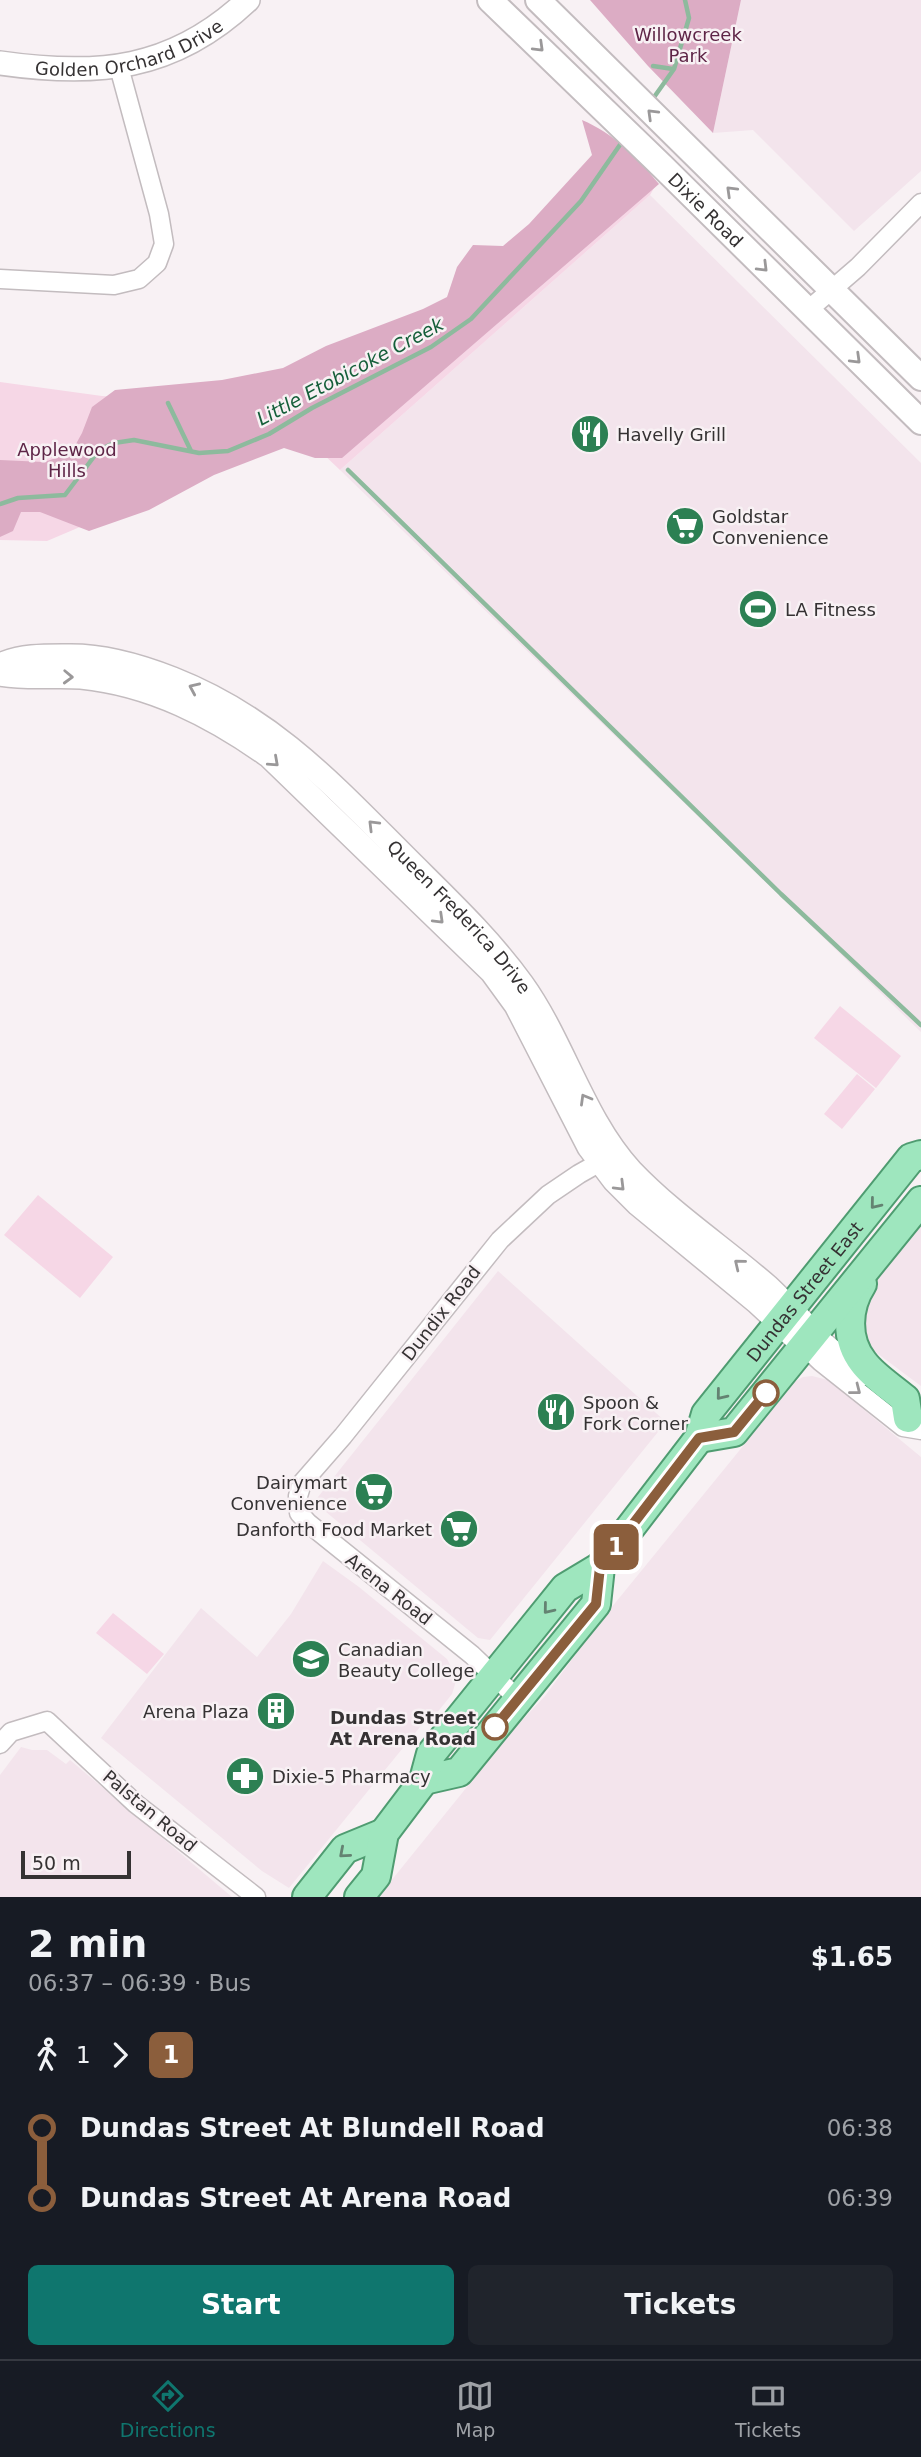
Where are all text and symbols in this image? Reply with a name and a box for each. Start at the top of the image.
street label: Golden Orchard Drive [34,15,227,80]
park label: Willowcreek Park [634,24,742,66]
one-way arrow [531,39,544,51]
one-way arrow [647,109,660,122]
street label: Dixie Road [664,168,748,251]
one-way arrow [727,187,740,200]
one-way arrow [755,259,768,272]
water label: Little Etobicoke Creek [253,312,448,430]
one-way arrow [848,351,861,364]
restaurant icon: Havelly Grill [569,413,611,455]
place label: Havelly Grill [617,424,726,445]
park label: Applewood Hills [17,439,117,481]
supermarket icon: Goldstar Convenience [664,505,706,547]
place label: Goldstar Convenience [712,506,829,548]
sports icon: LA Fitness [737,588,779,630]
place label: LA Fitness [785,599,876,620]
one-way arrow [63,669,74,685]
one-way arrow [189,682,201,696]
one-way arrow [266,754,279,766]
one-way arrow [369,821,381,833]
street label: Queen Frederica Drive [383,835,536,997]
one-way arrow [430,911,443,924]
one-way arrow [580,1094,593,1107]
one-way arrow [612,1178,625,1191]
one-way arrow [871,1195,883,1208]
street label: Dundas Street East [742,1217,867,1366]
one-way arrow [735,1260,748,1272]
street label: Dundix Road [397,1261,485,1365]
unlabelled marker [753,1380,779,1406]
one-way arrow [848,1381,861,1394]
one-way arrow [717,1387,729,1400]
restaurant icon: Spoon & Fork Corner [535,1391,577,1433]
place label: Spoon & Fork Corner [583,1392,688,1434]
supermarket icon: Dairymart Convenience [353,1471,395,1513]
place label: Dairymart Convenience [230,1472,347,1514]
supermarket icon: Danforth Food Market [438,1508,480,1550]
place label: Danforth Food Market [236,1519,432,1540]
line badge: 1 [593,1524,639,1570]
text: 1 [608,1533,624,1561]
street label: Arena Road [342,1549,436,1629]
one-way arrow [544,1601,556,1614]
school or university icon: Canadian Beauty College [290,1638,332,1680]
place label: Canadian Beauty College [338,1639,474,1681]
building icon: Arena Plaza [255,1690,297,1732]
place label: Arena Plaza [143,1701,249,1722]
place label: Dundas Street At Arena Road [330,1707,476,1749]
marker: Dundas Street At Arena Road [482,1714,508,1740]
pharmacy icon: Dixie-5 Pharmacy [224,1755,266,1797]
street label: Palstan Road [99,1766,201,1856]
place label: Dixie-5 Pharmacy [272,1766,431,1787]
one-way arrow [339,1845,352,1858]
scale bar [21,1848,131,1880]
text: 50 m [32,1852,81,1874]
text: 2 min [28,1922,147,1966]
text: $1.65 [811,1942,893,1972]
text: 06:37 – 06:39 · Bus [28,1970,251,1996]
icon: walk [28,2036,66,2074]
icon: forward [101,2036,139,2074]
text: 1 [163,2041,179,2069]
text: 1 [76,2042,91,2068]
text: Dundas Street At Blundell Road [80,2113,545,2143]
text: 06:38 [827,2115,893,2141]
text: Dundas Street At Arena Road [80,2183,511,2213]
text: 06:39 [827,2185,893,2211]
button: Start [28,2265,454,2345]
button: Tickets [468,2265,893,2345]
tab: Directions [120,2377,216,2441]
tab: Map [455,2377,495,2441]
tab: Tickets [735,2377,801,2441]

